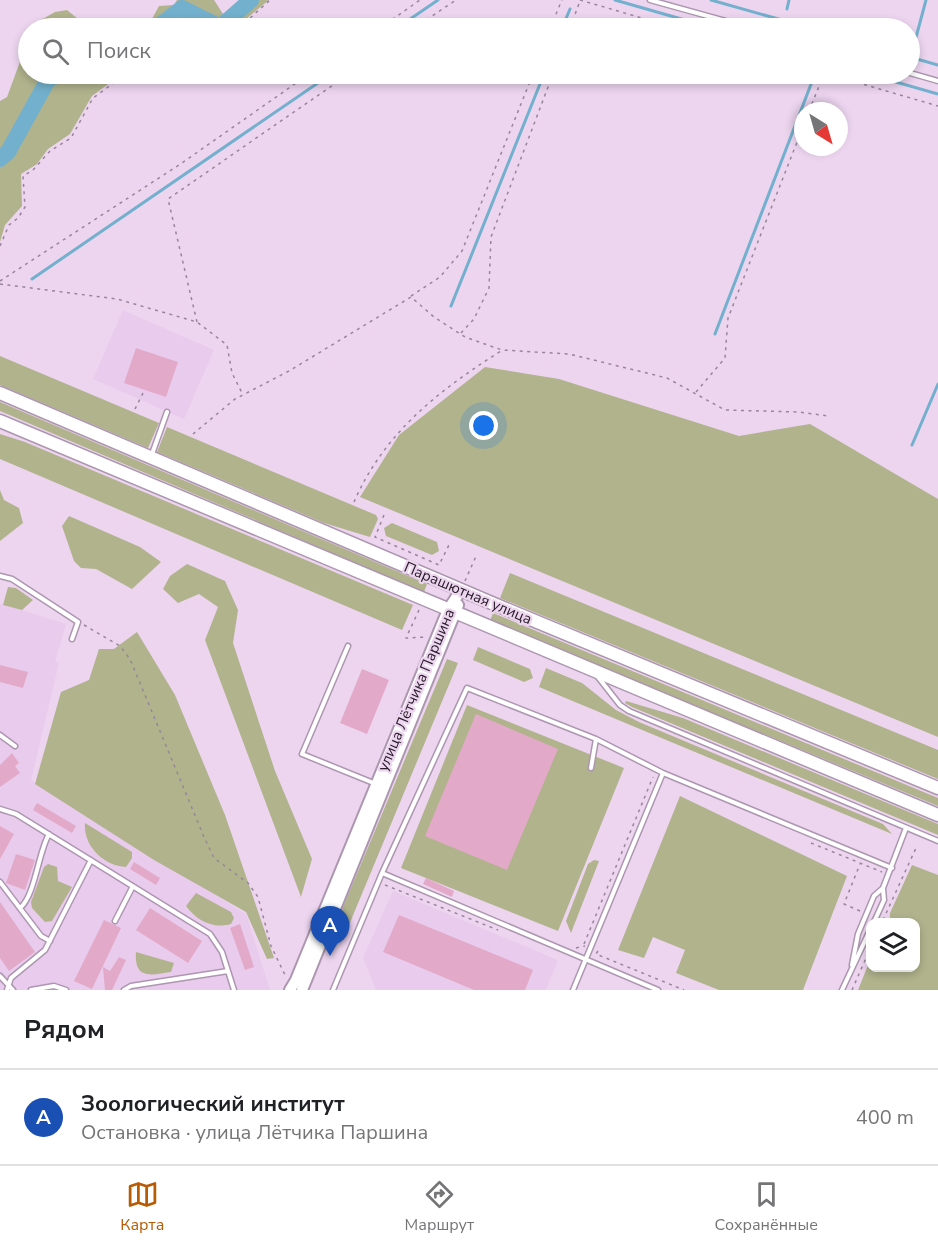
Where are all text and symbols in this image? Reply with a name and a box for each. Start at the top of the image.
search box [18,18,920,84]
icon: search [39,35,72,68]
text: Поиск [87,36,151,66]
north arrow [794,102,848,156]
your location [469,411,498,440]
street label: Парашютная улица [401,557,535,629]
street label: улица Лётчика Паршина [373,606,459,774]
pin: A [310,906,350,956]
map controls [866,918,920,972]
button: layers [866,918,920,972]
text: Рядом [24,1012,105,1047]
text: Зоологический институт [81,1089,345,1119]
text: A [36,1104,51,1131]
text: 400 m [856,1104,914,1131]
text: Остановка · улица Лётчика Паршина [81,1119,428,1146]
tab: Карта [120,1178,164,1236]
tab: Маршрут [405,1178,474,1236]
tab: Сохранённые [714,1178,818,1236]

